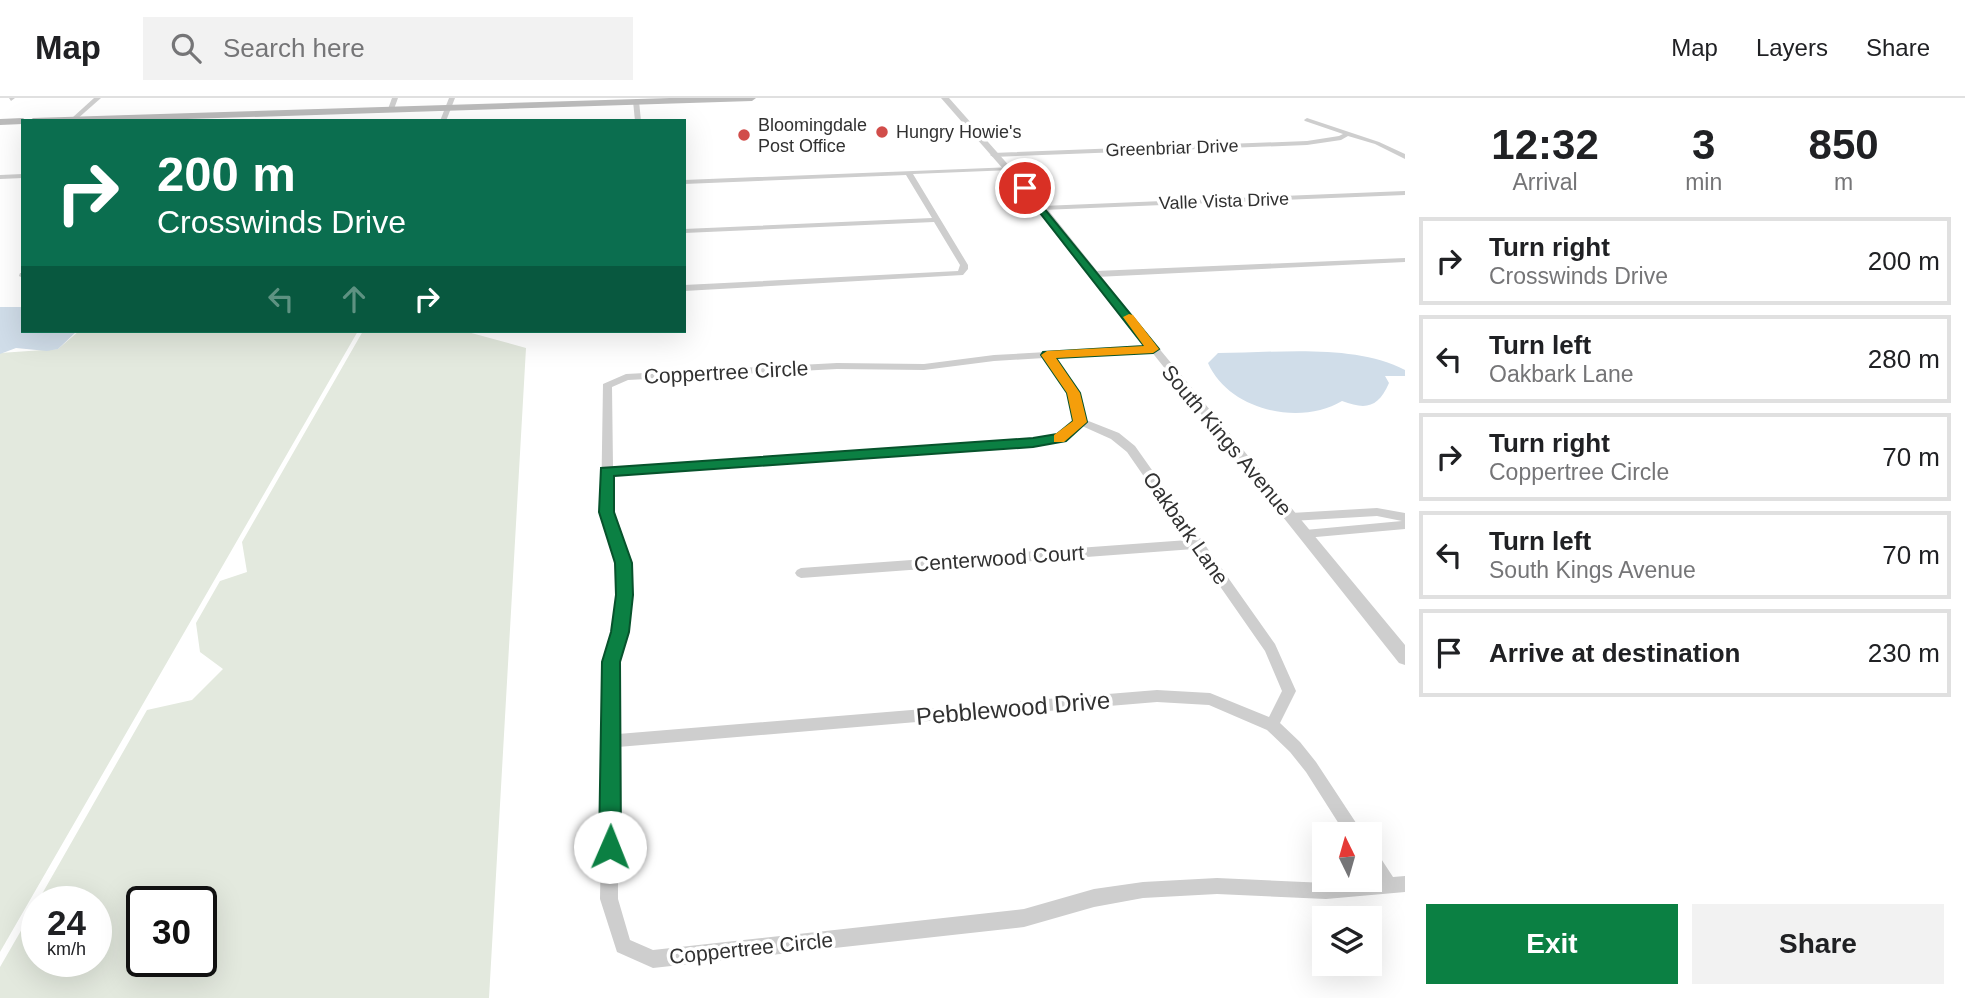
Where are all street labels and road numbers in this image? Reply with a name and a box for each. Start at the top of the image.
street label: Greenbriar Drive [1105,136,1239,160]
street label: Valle Vista Drive [1158,189,1290,213]
street label: Coppertree Circle [643,356,809,388]
street label: South Kings Avenue [1158,360,1296,520]
street label: Oakbark Lane [1139,467,1233,589]
street label: Centerwood Court [913,541,1085,575]
street label: Pebblewood Drive [915,686,1111,730]
street label: Coppertree Circle [668,928,834,968]

